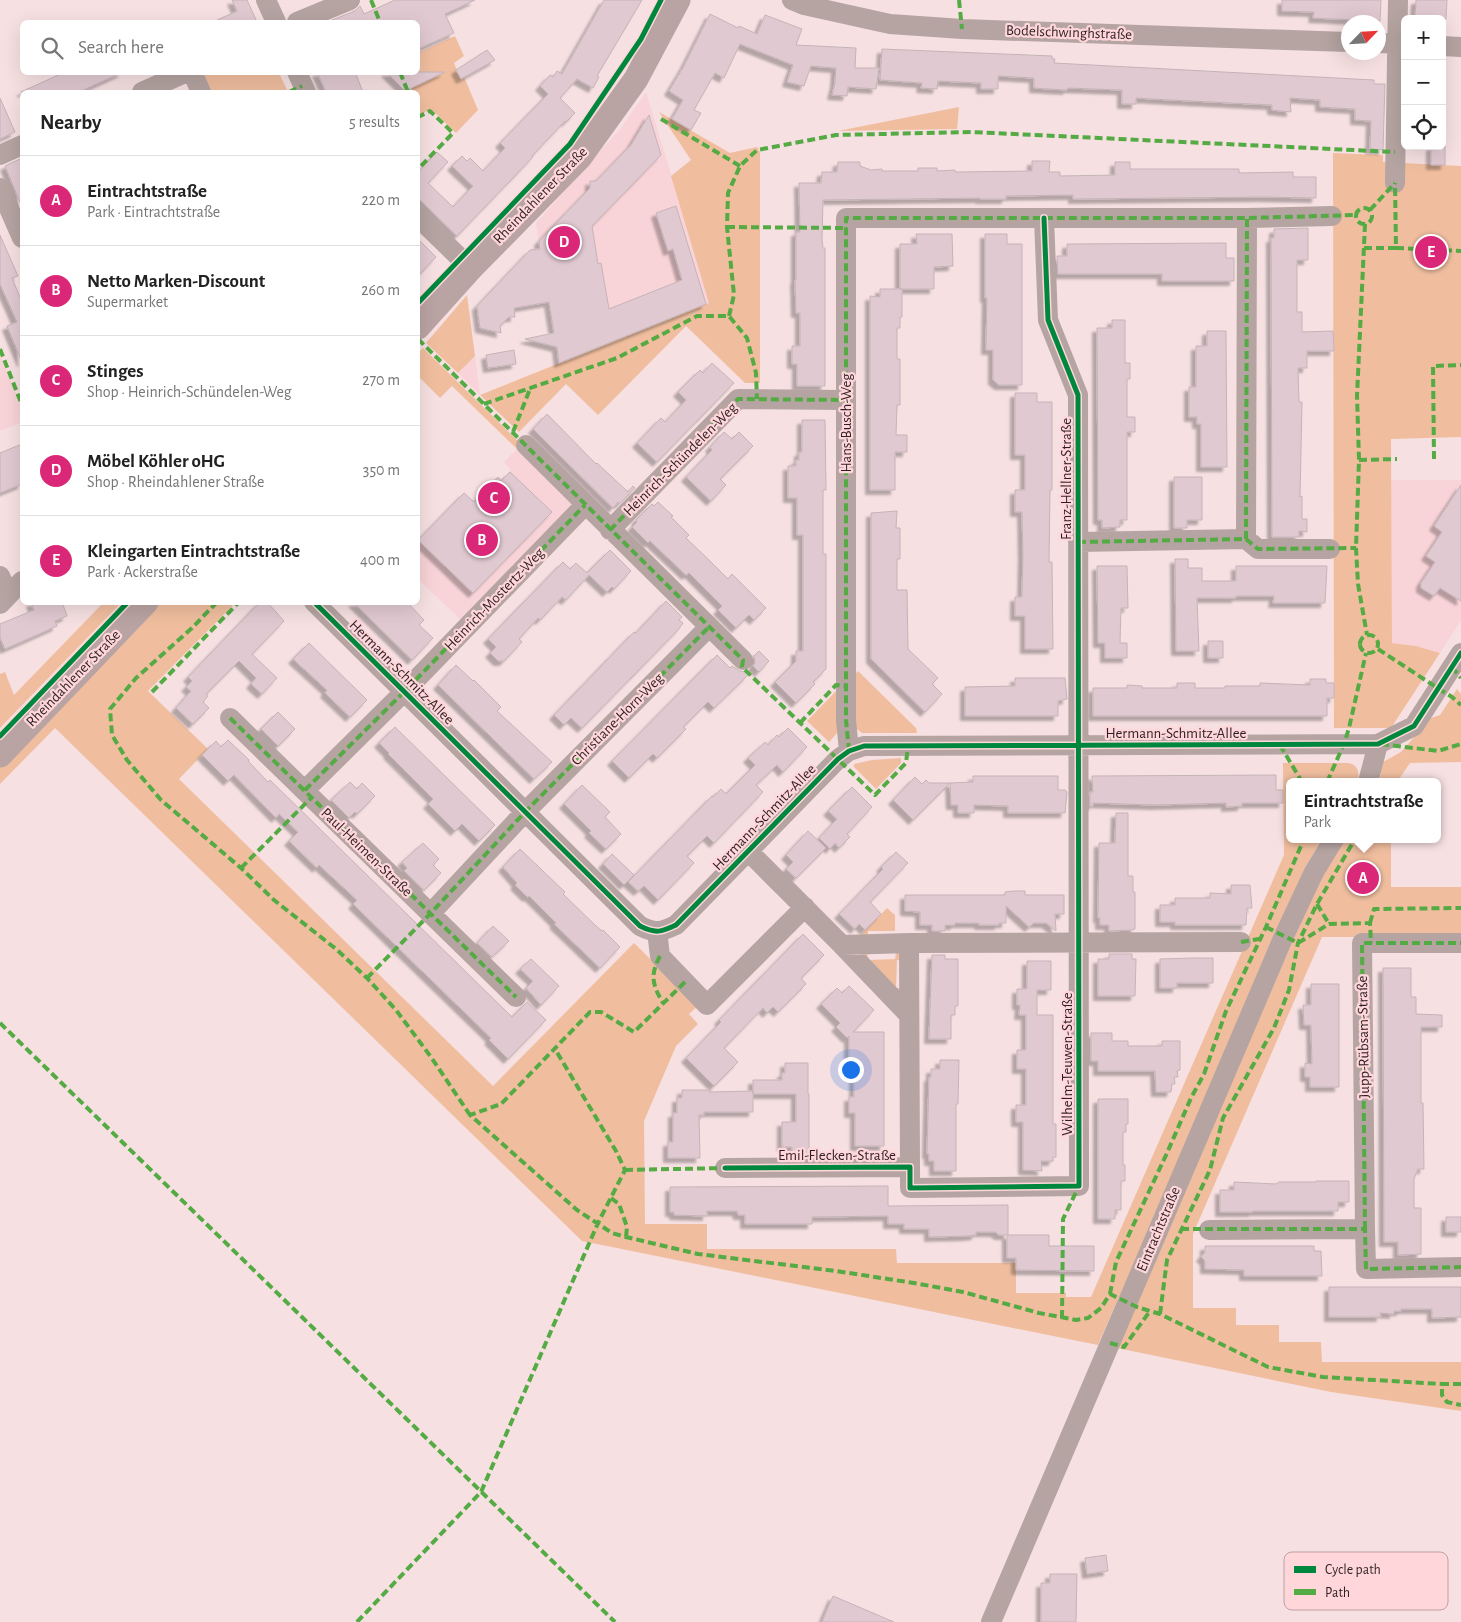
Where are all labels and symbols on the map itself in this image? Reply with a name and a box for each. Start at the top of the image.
north arrow [1341,15,1386,60]
street label: Bodelschwinghstraße [1006,23,1132,42]
street label: Rheindahlener Straße [490,144,590,247]
pin: D [548,223,580,261]
pin: E [1415,233,1447,271]
street label: Hans-Busch-Weg [839,373,854,473]
street label: Heinrich-Schündelen-Weg [621,399,740,519]
street label: Franz-Hellner-Straße [1059,418,1074,540]
pin: C [478,479,510,517]
pin: B [466,521,498,559]
street label: Heinrich-Mostertz-Weg [442,545,548,654]
street label: Hermann-Schmitz-Allee [346,617,457,728]
street label: Rheindahlener Straße [23,627,123,730]
street label: Christiane-Horn-Weg [568,670,667,768]
street label: Hermann-Schmitz-Allee [1105,726,1247,741]
street label: Hermann-Schmitz-Allee [710,761,819,873]
street label: Paul-Heimen-Straße [318,805,415,900]
pin: A [1347,859,1379,897]
street label: Jupp-Rübsam-Straße [1355,975,1372,1098]
street label: Wilhelm-Teuwen-Straße [1060,992,1075,1136]
your location [838,1057,864,1083]
street label: Emil-Flecken-Straße [778,1148,896,1163]
street label: Eintrachtstraße [1134,1185,1183,1274]
legend [1284,1552,1448,1610]
text: Cycle path [1325,1563,1381,1577]
text: Path [1325,1586,1350,1600]

